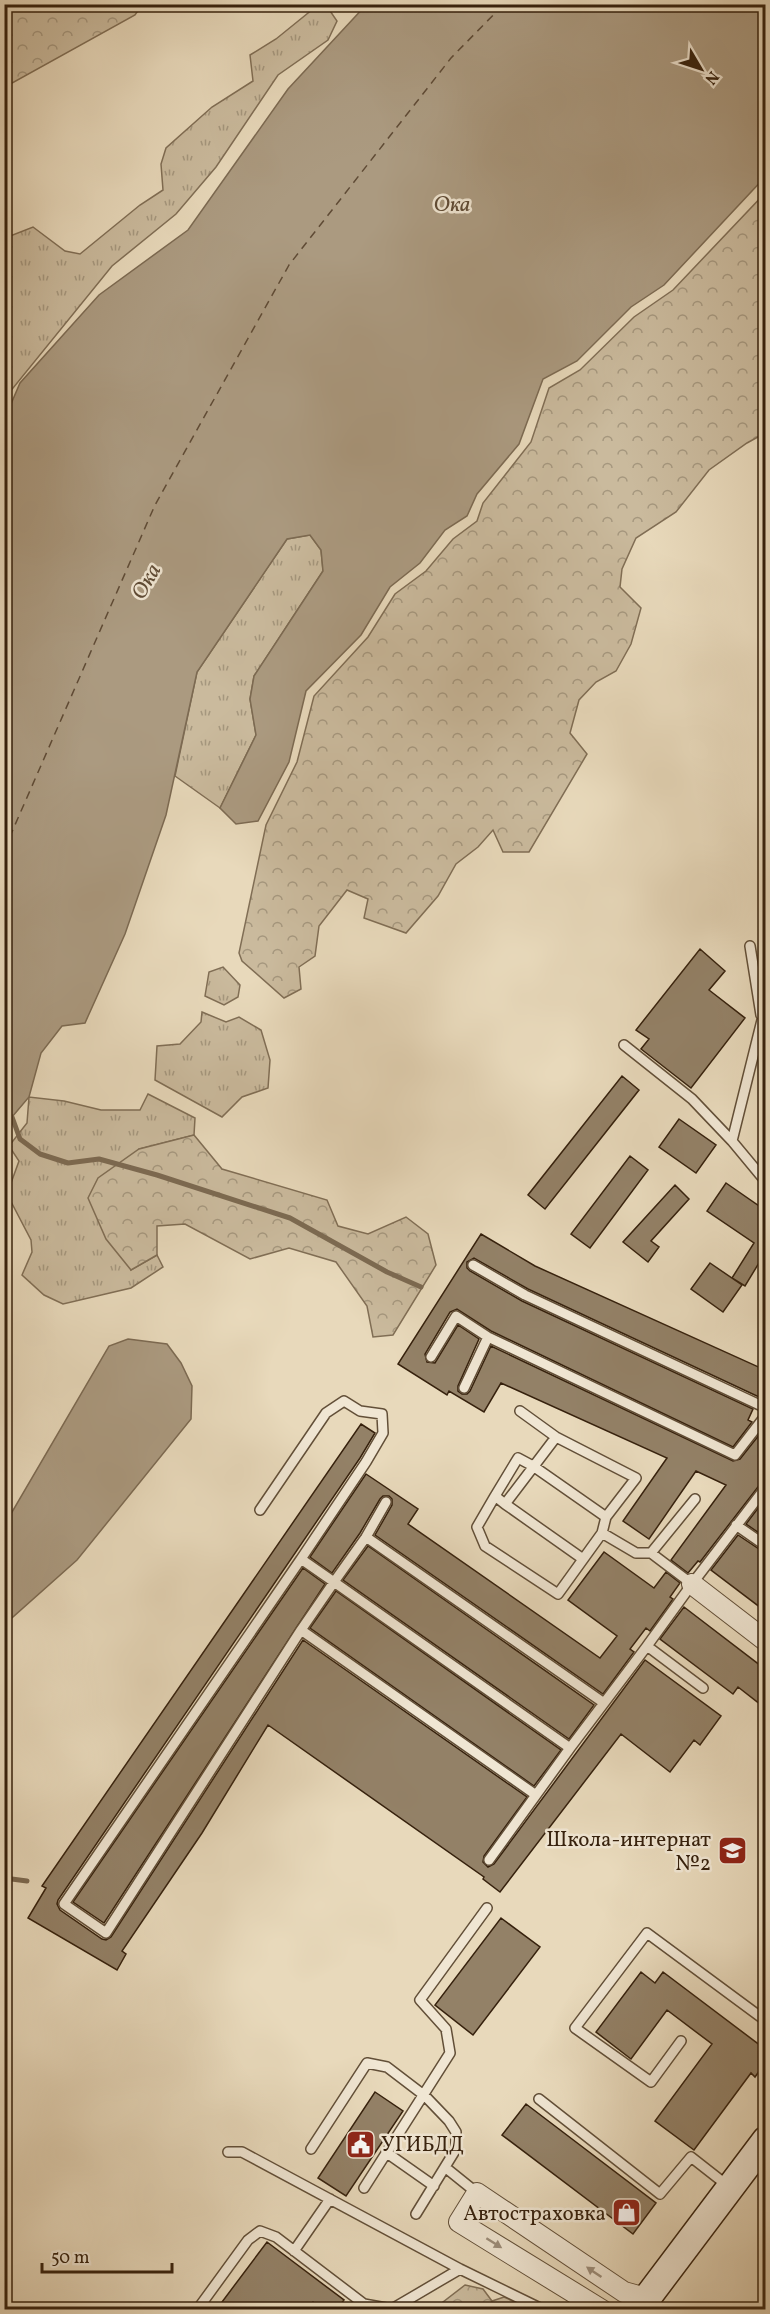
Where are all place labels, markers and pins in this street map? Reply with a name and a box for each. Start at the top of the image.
place label: Школа-интернат №2 [546,1826,711,1879]
school or university icon: Школа-интернат №2 [716,1835,748,1867]
public building icon: УГИБДД [344,2128,376,2160]
place label: УГИБДД [381,2131,464,2160]
shop icon: Автостраховка [611,2197,643,2229]
place label: Автостраховка [463,2200,606,2229]

